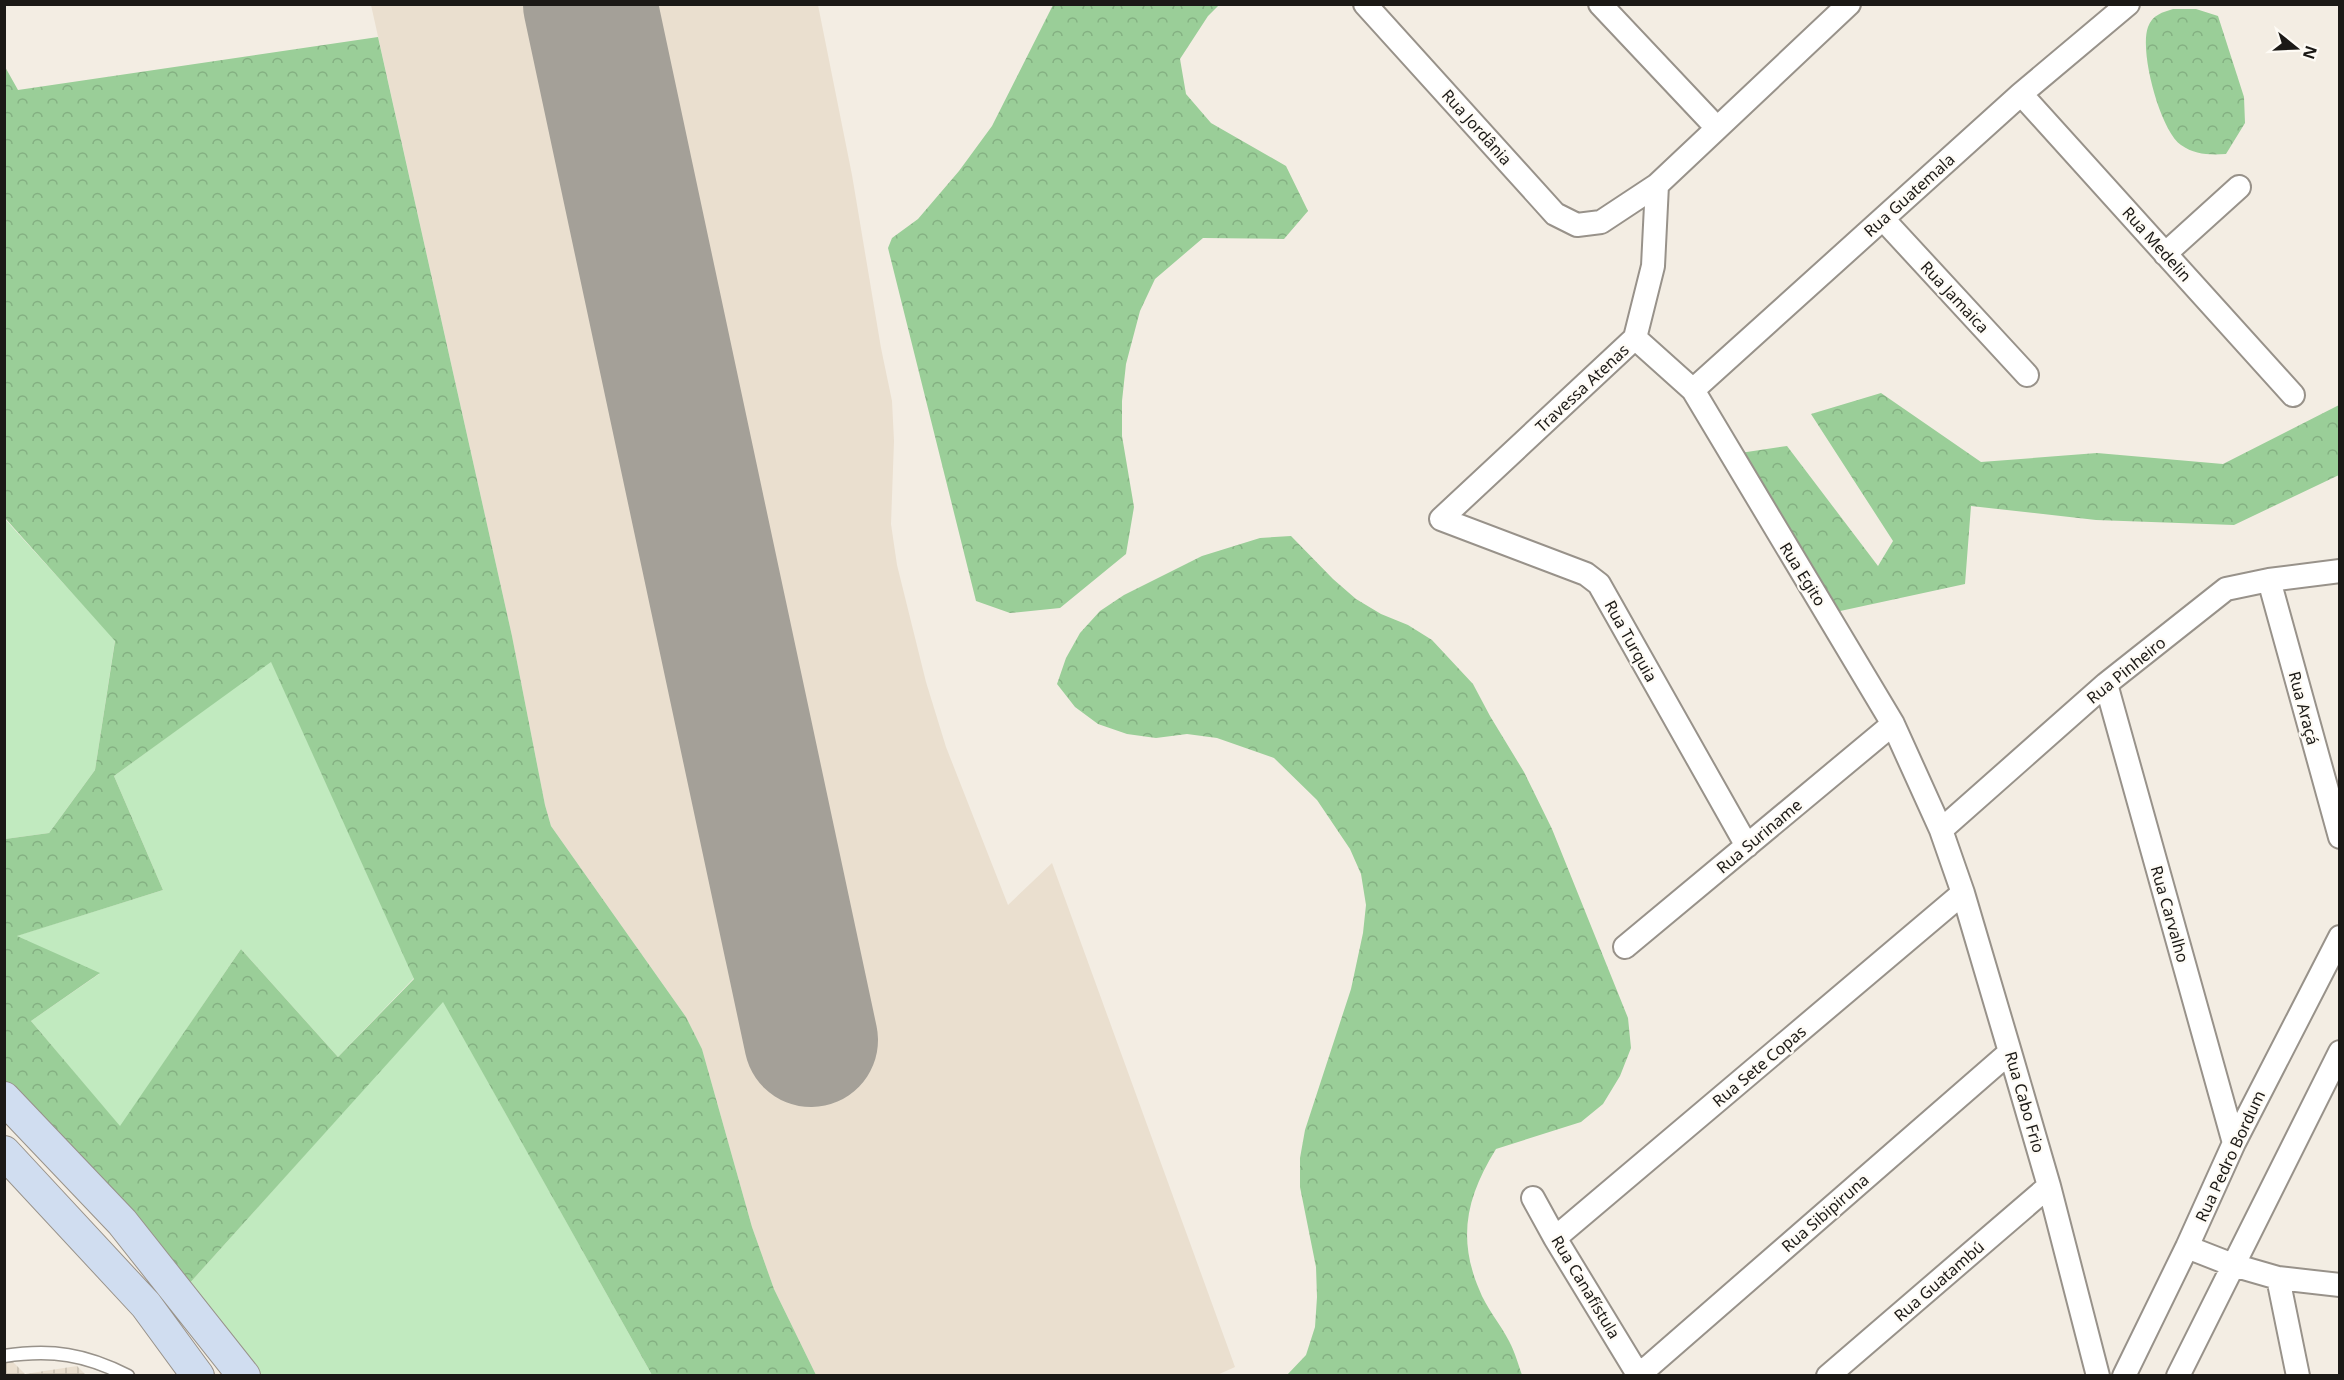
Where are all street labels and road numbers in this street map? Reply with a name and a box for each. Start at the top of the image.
street label: Rua Jordânia [1437,84,1517,170]
street label: Rua Guatemala [1859,148,1959,242]
street label: Rua Medelin [2118,202,2196,286]
street label: Rua Jamaica [1916,256,1994,338]
street label: Travessa Atenas [1530,339,1634,437]
street label: Rua Egito [1775,538,1831,610]
street label: Rua Turquia [1600,596,1662,686]
street label: Rua Pinheiro [2082,631,2170,709]
street label: Rua Araçá [2284,669,2324,747]
street label: Rua Suriname [1712,794,1806,878]
street label: Rua Carvalho [2146,863,2194,965]
street label: Rua Sete Copas [1707,1020,1811,1112]
street label: Rua Cabo Frio [2000,1049,2050,1155]
street label: Rua Pedro Bordum [2190,1087,2270,1225]
street label: Rua Sibipiruna [1777,1169,1873,1257]
street label: Rua Canafístula [1546,1231,1626,1343]
street label: Rua Guatambú [1889,1236,1989,1326]

